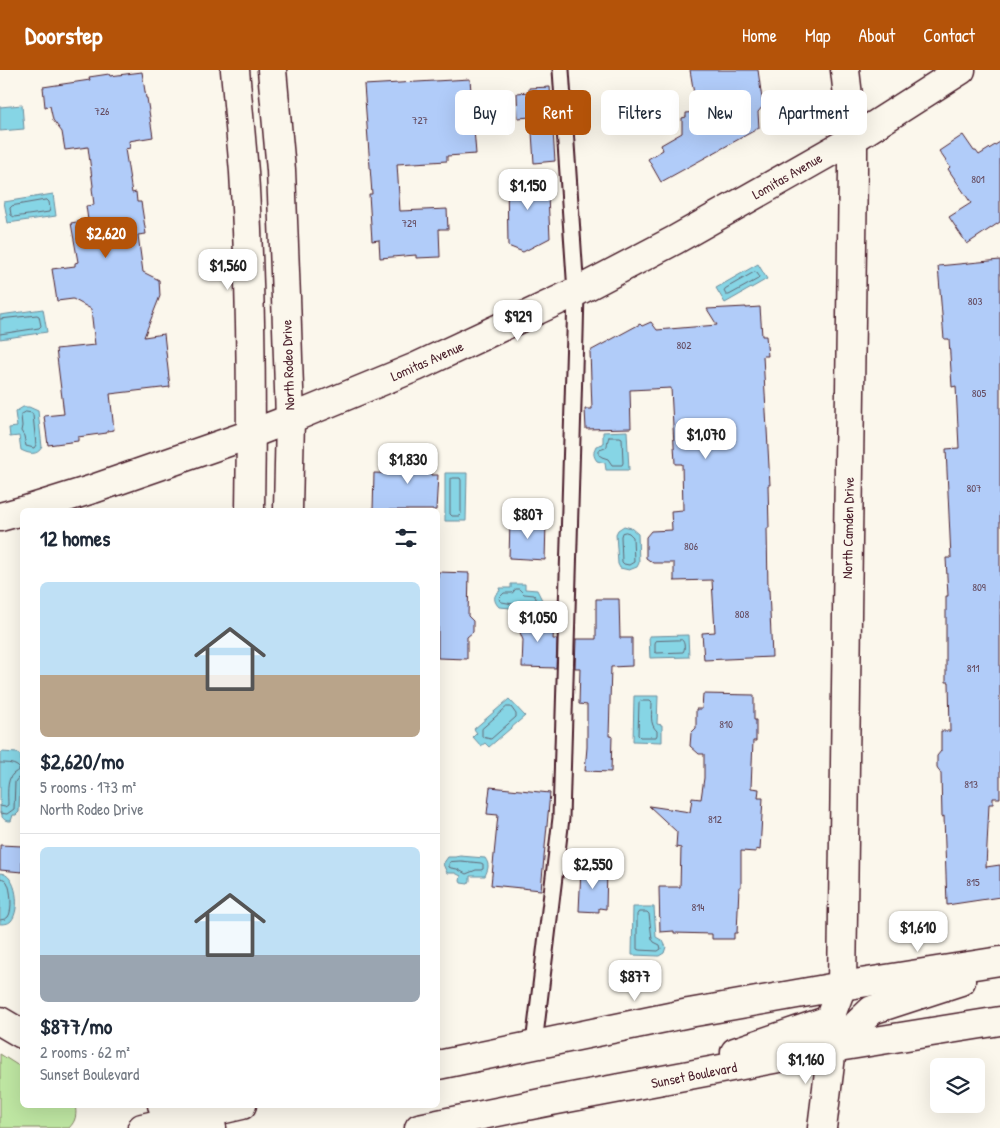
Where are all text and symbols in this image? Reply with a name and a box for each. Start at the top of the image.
text: Doorstep [25,19,102,51]
text: Home [742,23,777,48]
text: Map [805,23,830,48]
text: About [858,23,895,48]
text: Contact [923,23,975,48]
chip: Buy [455,90,515,135]
chip: Rent [525,90,591,135]
chip: Filters [601,90,679,135]
chip: New [689,90,751,135]
chip: Apartment [761,90,867,135]
house number: 726 [95,104,110,118]
house number: 727 [412,113,428,127]
street label: Lomitas Avenue [748,148,826,203]
pin: $1,150 [487,168,569,211]
house number: 801 [971,172,985,186]
text: $1,150 [510,174,546,196]
pin: $2,620 [65,216,147,259]
house number: 729 [402,216,416,230]
text: $2,620 [86,222,126,244]
pin: $1,560 [187,248,269,291]
text: $1,560 [209,254,247,276]
house number: 803 [968,294,982,308]
pin: $929 [488,300,548,342]
text: $929 [504,305,532,327]
street label: North Rodeo Drive [276,319,299,411]
street label: Lomitas Avenue [387,336,467,385]
house number: 802 [677,338,691,352]
house number: 805 [972,386,987,400]
pin: $1,070 [665,418,747,460]
text: $1,070 [686,423,726,445]
pin: $1,830 [367,442,449,485]
text: $1,830 [389,448,427,470]
street label: North Camden Drive [837,476,858,579]
house number: 807 [966,481,982,495]
pin: $807 [498,498,558,540]
text: $807 [513,503,543,525]
text: 12 homes [40,524,110,553]
icon: filters [392,524,420,552]
house number: 806 [684,539,699,553]
house number: 809 [972,580,986,594]
pin: $1,050 [497,600,579,643]
text: $1,050 [519,606,557,628]
house number: 808 [735,607,749,621]
icon: home [185,614,275,704]
house number: 811 [967,661,979,675]
house number: 810 [719,717,733,731]
text: $2,620/mo [40,747,124,776]
text: 5 rooms · 173 m² [40,776,136,798]
house number: 813 [964,777,978,791]
text: North Rodeo Drive [40,798,144,820]
house number: 812 [708,812,722,826]
pin: $2,550 [552,848,634,890]
text: $2,550 [573,853,613,875]
house number: 815 [966,875,980,889]
icon: home [185,880,275,970]
house number: 814 [692,900,704,914]
pin: $1,610 [877,910,959,953]
text: $1,610 [900,916,936,938]
pin: $877 [605,960,665,1002]
text: $877 [620,965,650,987]
text: $877/mo [40,1012,112,1041]
text: 2 rooms · 62 m² [40,1041,130,1063]
pin: $1,160 [765,1042,847,1085]
text: $1,160 [788,1048,824,1070]
street label: Sunset Boulevard [649,1057,739,1092]
map controls [930,1058,985,1113]
button: layers [930,1058,985,1113]
text: Sunset Boulevard [40,1063,139,1085]

